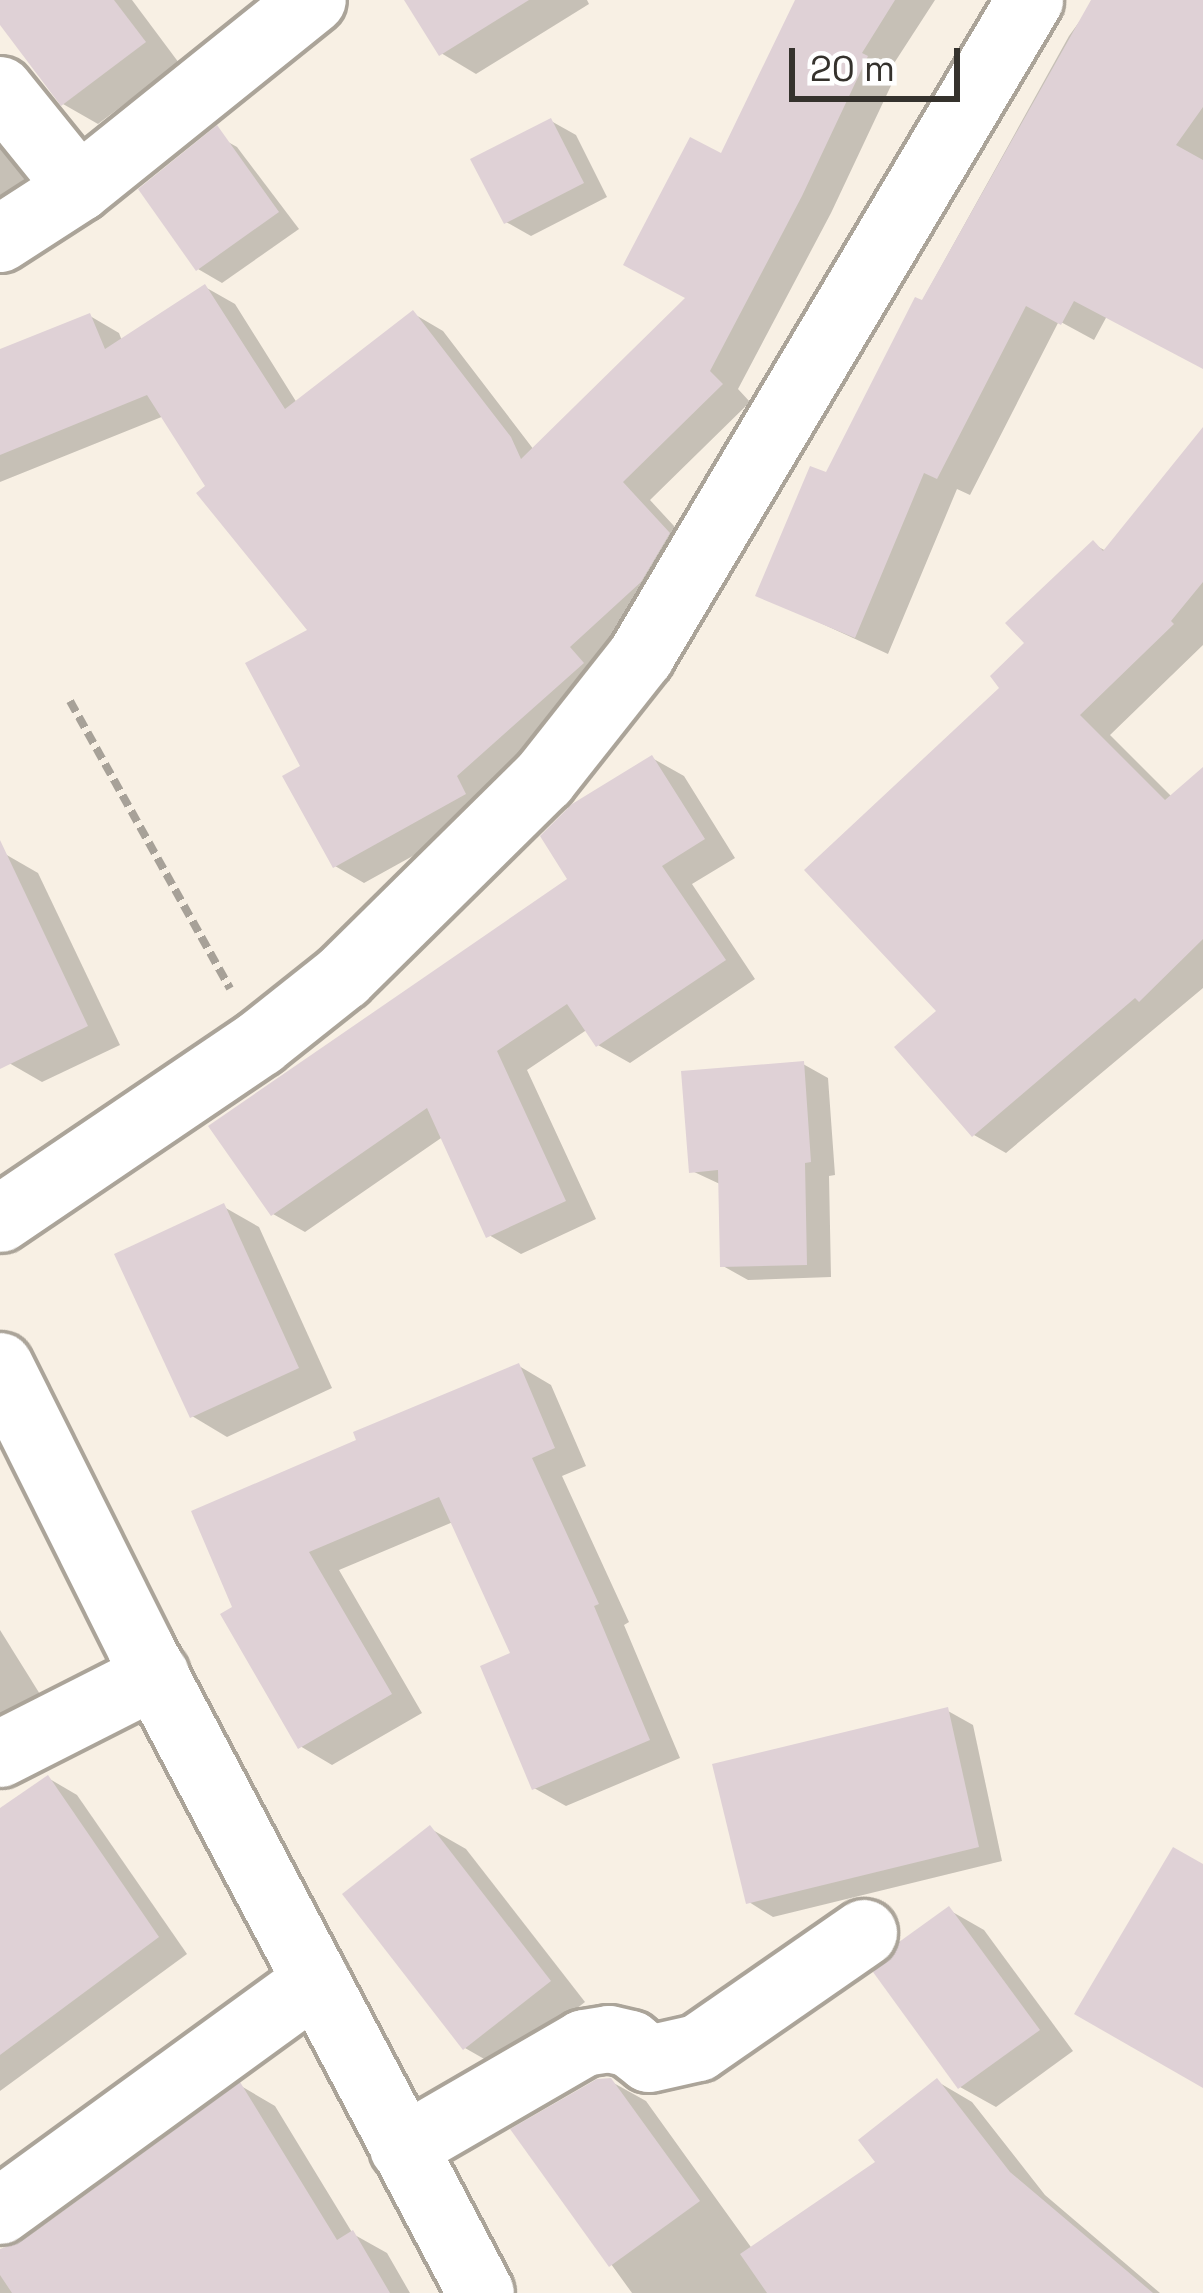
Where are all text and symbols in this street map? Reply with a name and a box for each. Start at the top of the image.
scale bar [795,24,966,98]
text: 20 m [810,46,895,92]

